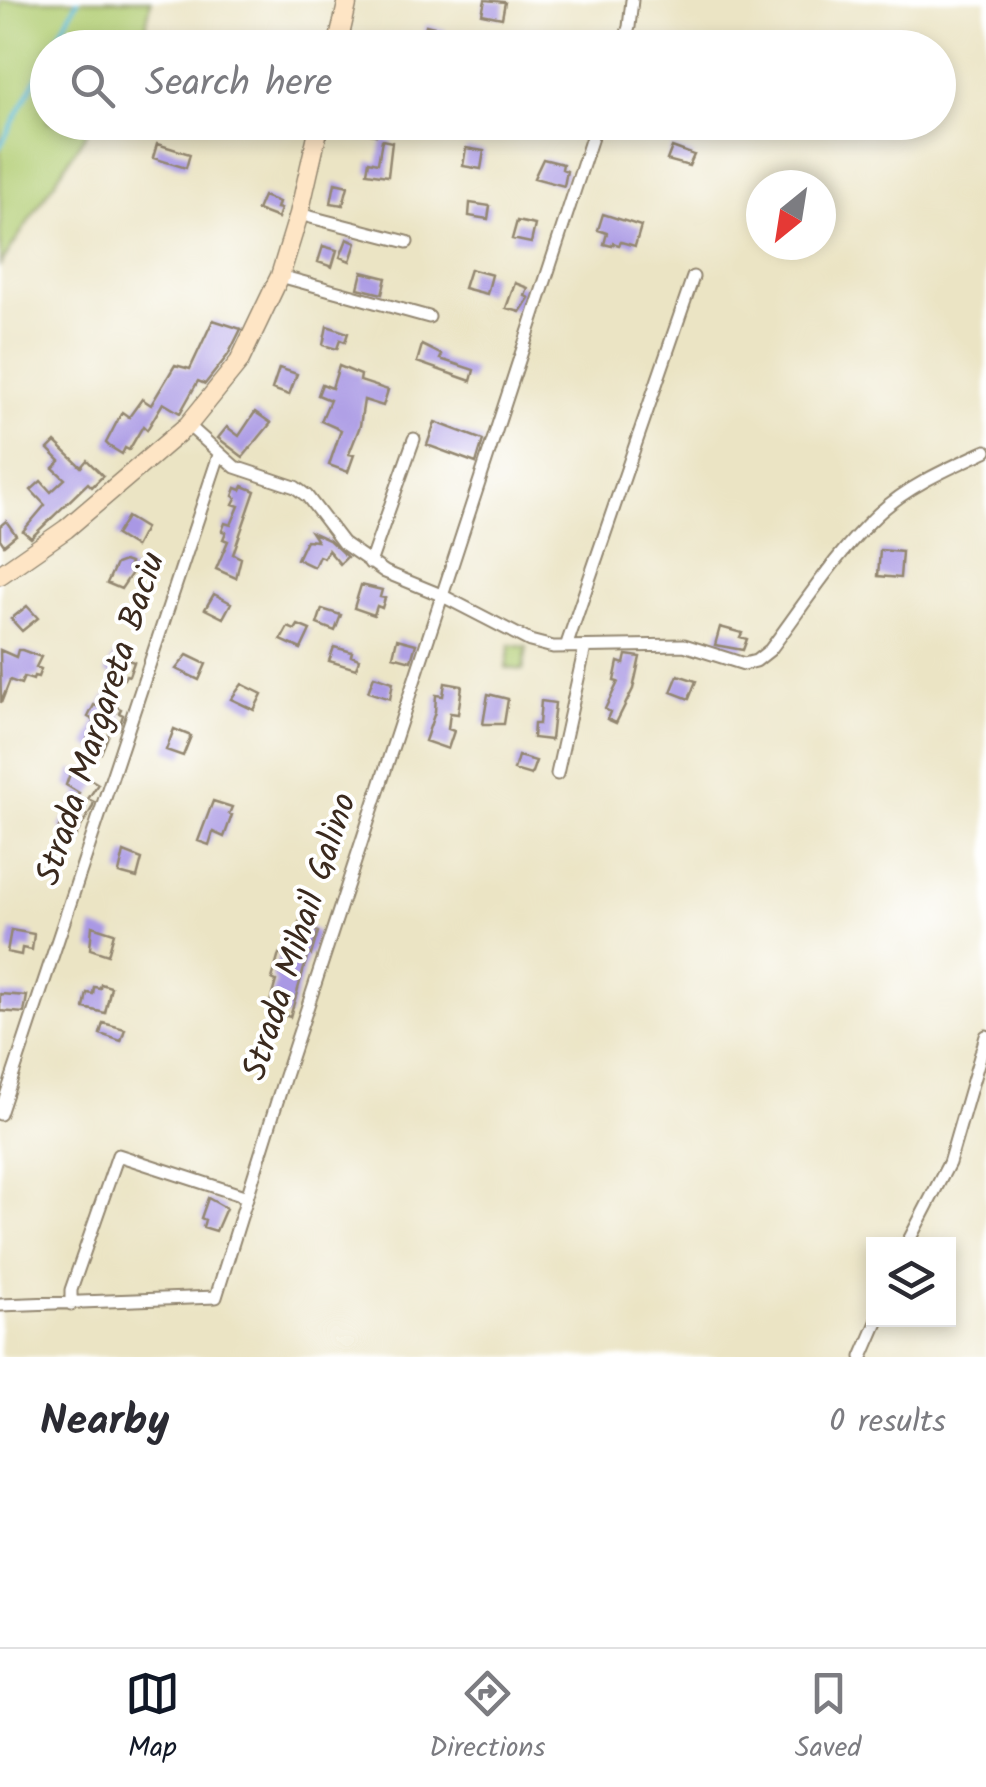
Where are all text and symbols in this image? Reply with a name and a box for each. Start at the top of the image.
search box [30,30,956,140]
text: Search here [145,55,332,115]
icon: search [65,58,120,113]
north arrow [746,170,836,260]
street label: Strada Margareta Baciu [22,545,182,893]
street label: Strada Mihail Galino [228,786,374,1088]
map controls [866,1237,956,1327]
button: layers [866,1237,956,1327]
text: Nearby [40,1389,169,1456]
text: 0 results [829,1397,946,1448]
tab: Map [125,1666,180,1771]
tab: Directions [429,1666,545,1771]
tab: Saved [795,1666,861,1771]

